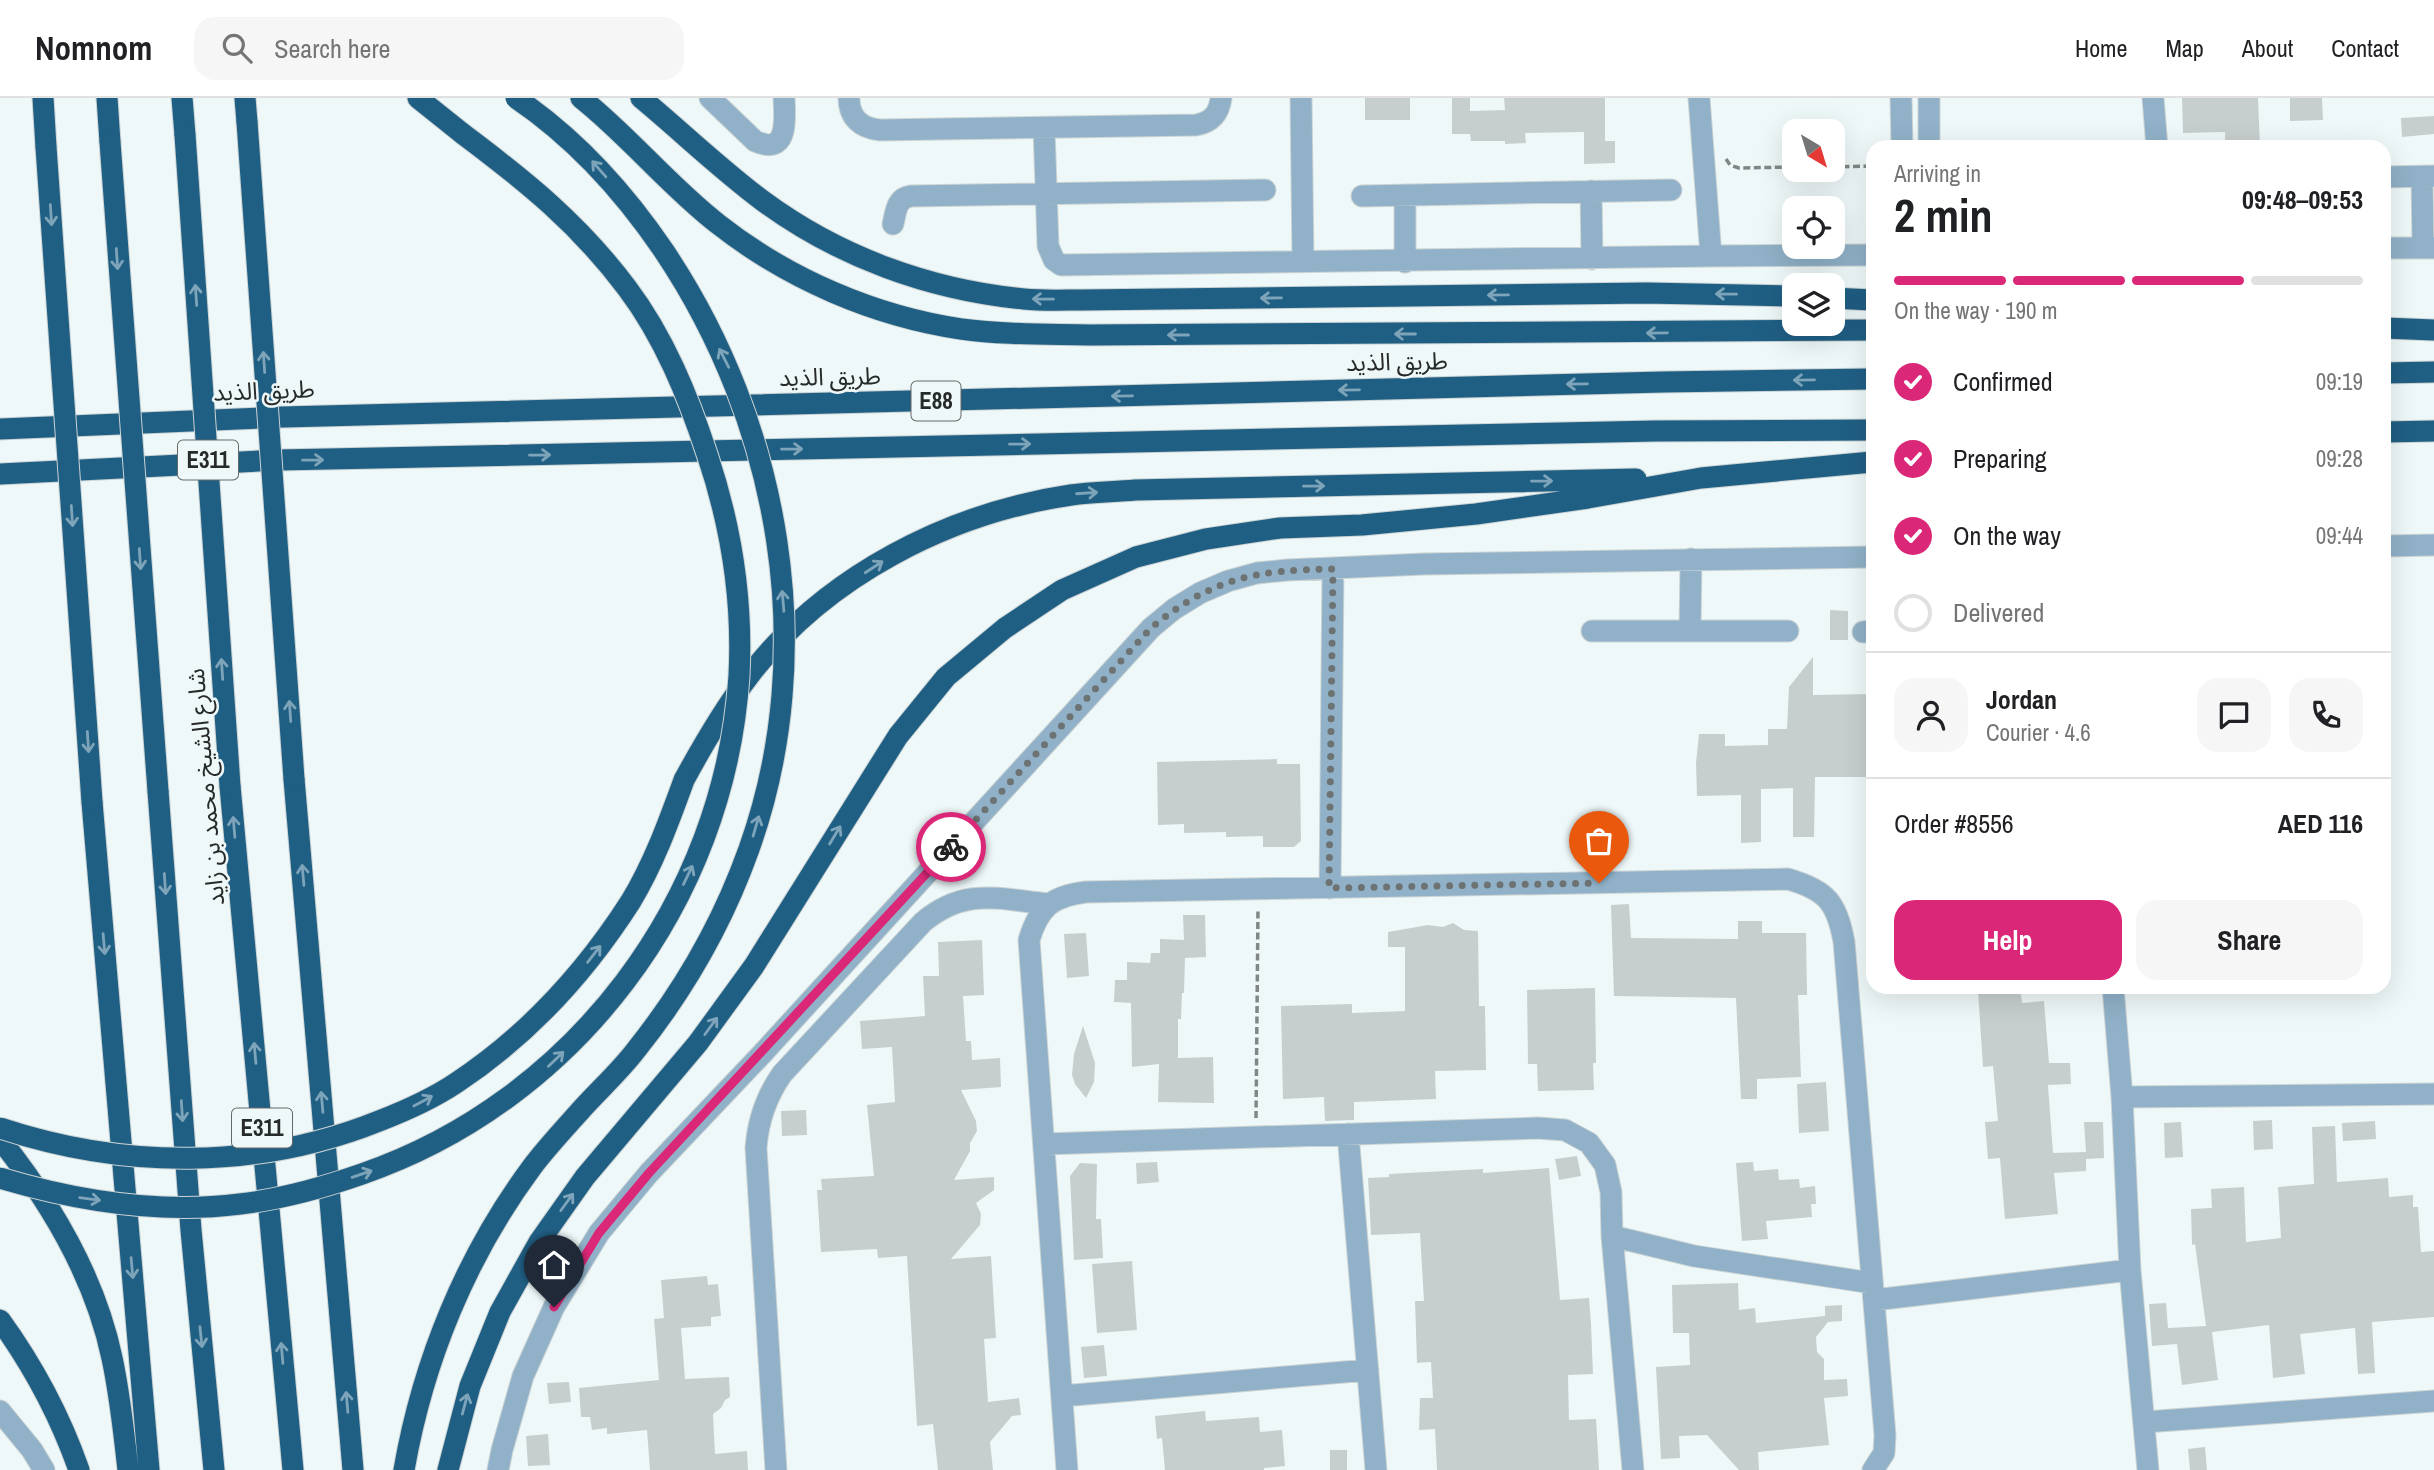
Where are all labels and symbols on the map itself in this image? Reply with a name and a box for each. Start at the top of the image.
north arrow [1782,119,1844,182]
one-way arrow [590,161,607,178]
one-way arrow [45,204,58,226]
one-way arrow [111,247,124,270]
one-way arrow [189,284,202,307]
one-way arrow [1714,287,1737,301]
one-way arrow [1487,288,1510,302]
one-way arrow [1259,291,1282,305]
one-way arrow [1032,293,1055,306]
one-way arrow [1646,326,1669,340]
one-way arrow [1394,327,1417,341]
one-way arrow [1167,328,1190,342]
street label: طريق الذيد [1346,344,1448,378]
one-way arrow [716,348,730,369]
one-way arrow [258,350,271,373]
street label: طريق الذيد [779,359,881,393]
street label: طريق الذيد [213,372,315,408]
one-way arrow [1793,373,1816,387]
one-way arrow [1566,377,1589,391]
road number: E88 [912,382,960,420]
one-way arrow [1338,383,1361,397]
one-way arrow [1111,389,1134,403]
one-way arrow [1008,438,1031,451]
road number: E311 [178,440,238,480]
one-way arrow [781,443,804,456]
one-way arrow [529,448,552,461]
one-way arrow [301,453,324,466]
one-way arrow [1530,474,1553,488]
one-way arrow [1302,479,1325,492]
one-way arrow [1075,487,1098,500]
one-way arrow [66,504,79,526]
one-way arrow [134,548,147,570]
one-way arrow [863,559,883,573]
one-way arrow [777,590,790,613]
one-way arrow [215,658,228,680]
street label: شارع الشيخ محمد بن زايد [179,667,233,907]
one-way arrow [283,700,296,723]
one-way arrow [82,731,95,753]
pin [1569,811,1629,883]
courier [916,812,986,882]
one-way arrow [750,815,763,837]
one-way arrow [227,816,240,839]
one-way arrow [828,826,842,846]
one-way arrow [296,865,309,887]
one-way arrow [682,865,696,886]
one-way arrow [158,872,171,895]
one-way arrow [98,932,111,954]
one-way arrow [586,945,601,964]
one-way arrow [704,1017,718,1036]
one-way arrow [248,1043,261,1065]
one-way arrow [547,1050,564,1067]
one-way arrow [315,1091,328,1114]
one-way arrow [412,1094,433,1107]
one-way arrow [176,1099,189,1122]
road number: E311 [232,1108,292,1148]
one-way arrow [351,1167,373,1179]
one-way arrow [78,1192,101,1205]
one-way arrow [560,1193,574,1212]
pin [524,1235,584,1307]
one-way arrow [126,1256,139,1279]
one-way arrow [195,1326,208,1348]
one-way arrow [275,1342,288,1365]
one-way arrow [340,1391,353,1414]
one-way arrow [459,1393,472,1416]

